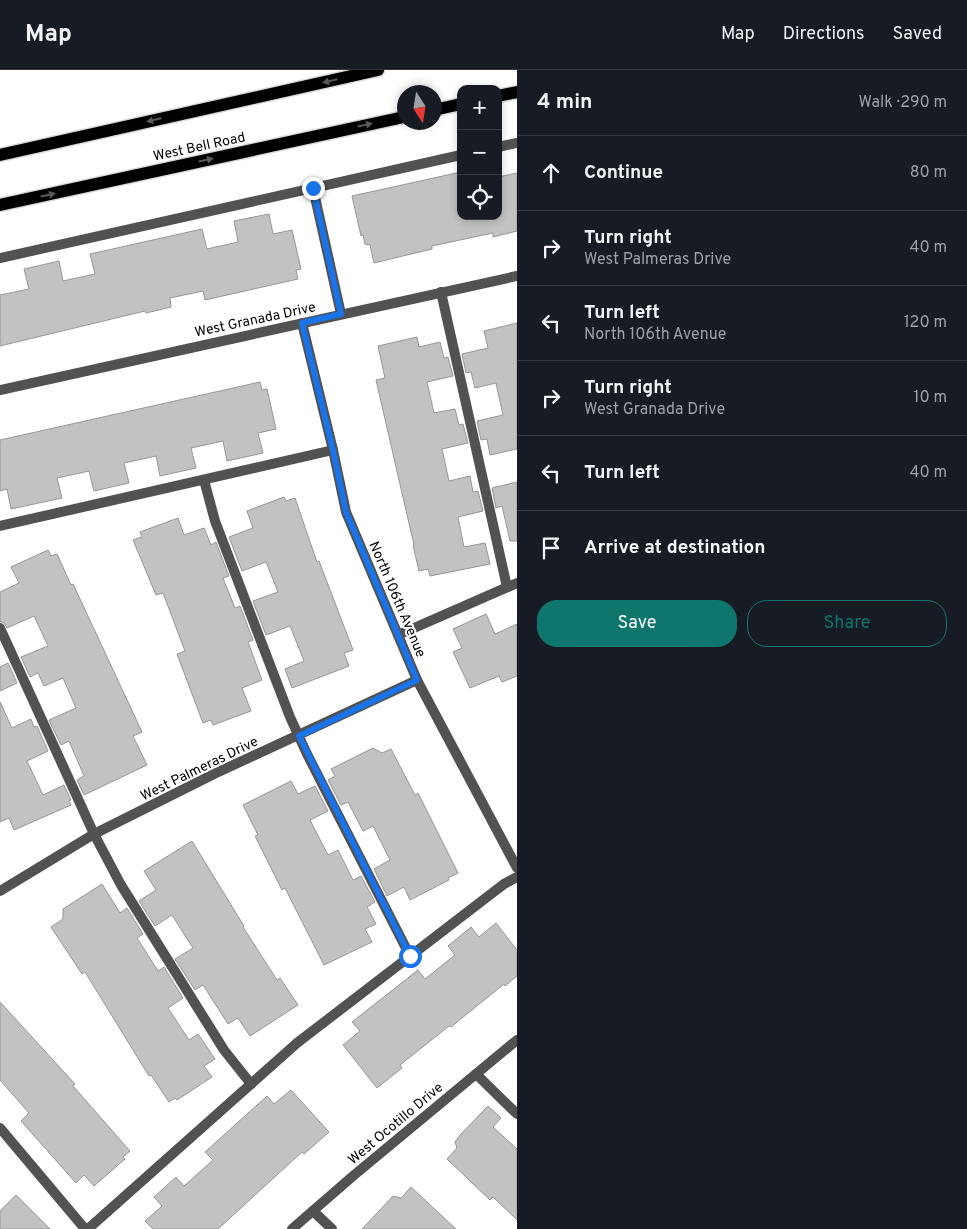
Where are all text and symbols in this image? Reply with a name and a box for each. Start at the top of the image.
text: Map [25,20,72,50]
text: Map [721,23,755,46]
text: Directions [783,23,865,46]
text: Saved [893,23,942,46]
one-way arrow [323,77,338,85]
north arrow [397,85,442,130]
map controls [457,85,502,220]
button: + [457,85,502,130]
text: 4 min [537,89,593,116]
text: Walk · 290 m [859,93,947,113]
one-way arrow [147,116,162,124]
one-way arrow [358,121,374,129]
street label: West Bell Road [152,129,247,166]
button: − [457,130,502,175]
one-way arrow [199,156,214,164]
icon: ahead [537,159,565,187]
text: Continue [584,161,663,185]
text: 80 m [910,163,947,183]
button: locate [457,175,502,220]
route end [302,177,325,200]
one-way arrow [40,191,55,199]
text: Turn right [584,226,672,250]
icon: right [537,234,565,262]
text: 40 m [909,238,947,258]
text: West Palmeras Drive [584,250,731,270]
street label: West Granada Drive [193,299,317,342]
text: Turn left [584,301,660,325]
icon: left [537,309,565,337]
text: 120 m [904,313,947,333]
text: North 106th Avenue [584,325,726,345]
text: Turn right [584,376,672,400]
icon: right [537,384,565,412]
text: 10 m [913,388,947,408]
text: West Granada Drive [584,400,725,420]
icon: left [537,459,565,487]
text: Turn left [584,461,660,485]
text: 40 m [909,463,947,483]
icon: arrive [537,534,565,562]
text: Arrive at destination [584,536,765,560]
street label: North 106th Avenue [364,539,429,660]
button: Save [537,600,737,647]
button: Share [747,600,947,647]
street label: West Palmeras Drive [138,733,261,805]
route start [399,945,422,968]
street label: West Ocotillo Drive [345,1079,447,1169]

